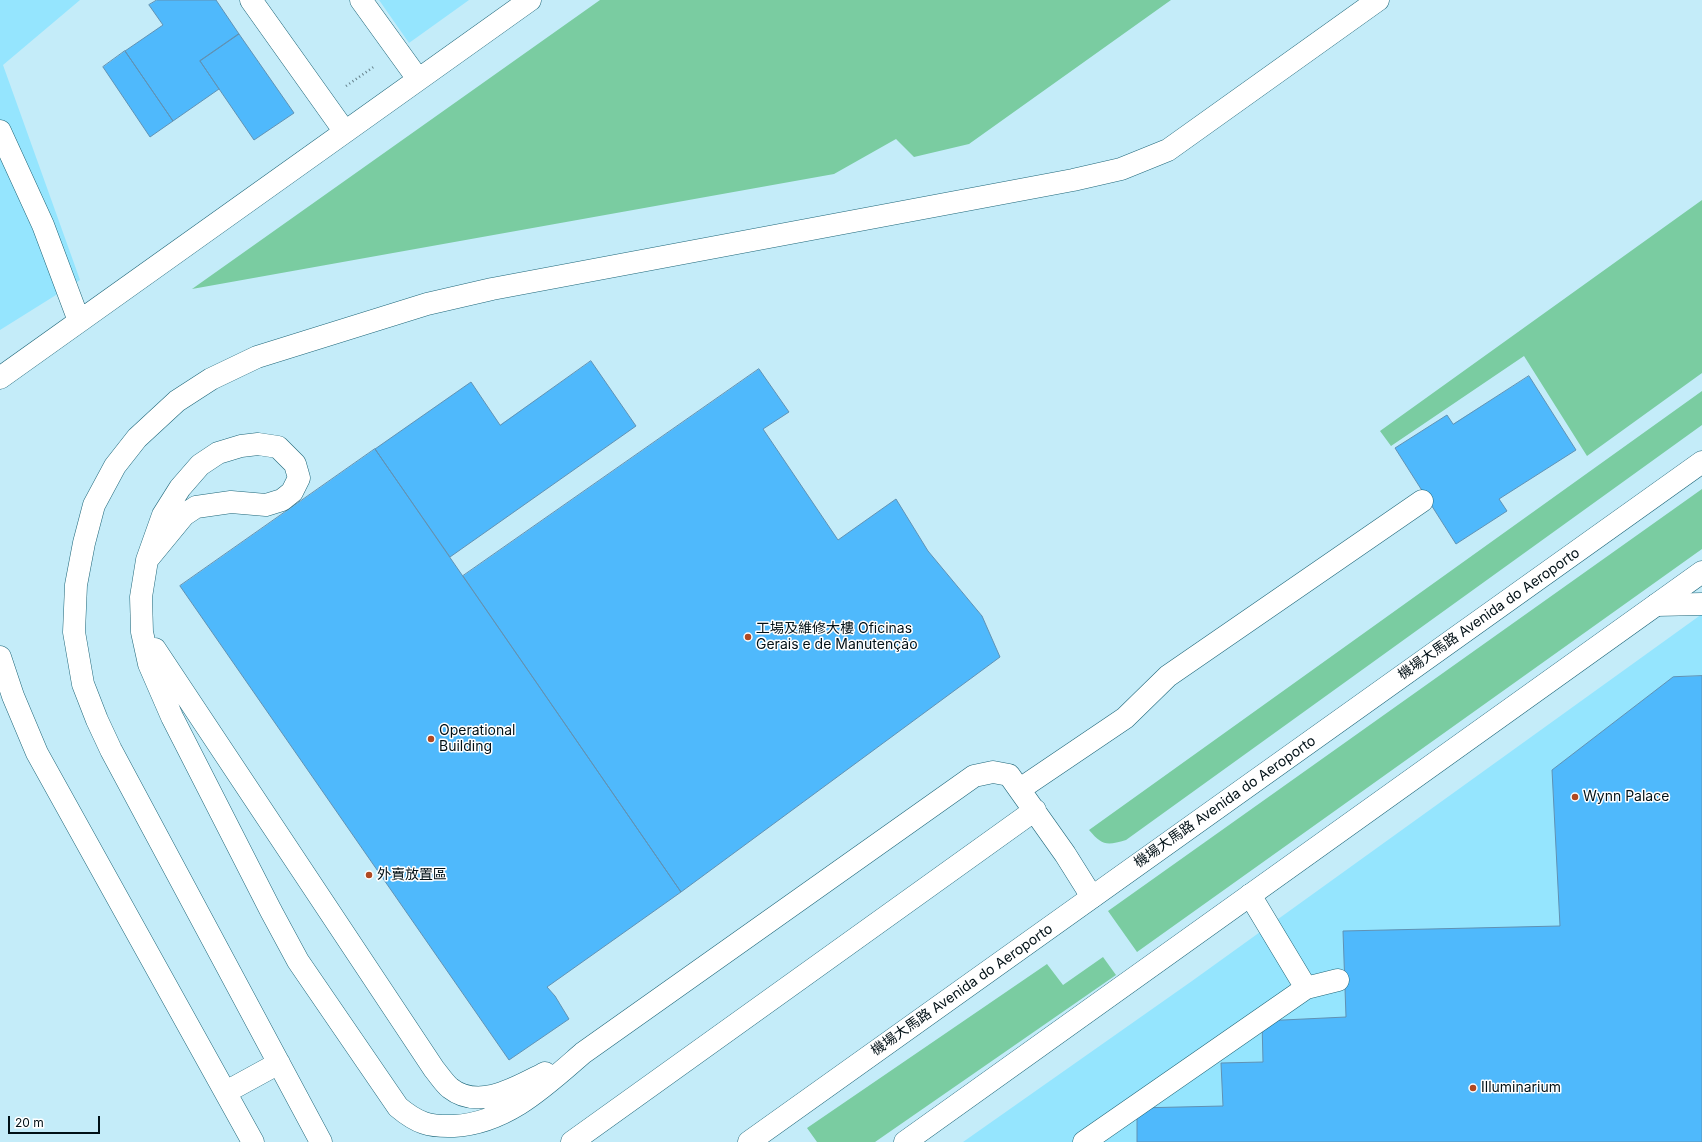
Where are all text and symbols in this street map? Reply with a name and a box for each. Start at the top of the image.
street label: 機場大馬路 Avenida do Aeroporto [1395,545,1583,683]
place label: 工場及維修大樓 Oficinas Gerais e de Manutenção [756,621,918,654]
marker: 工場及維修大樓 Oficinas Gerais e de Manutenção [743,632,753,642]
place label: Operational Building [439,723,515,756]
street label: 機場大馬路 Avenida do Aeroporto [1131,733,1319,871]
marker: Operational Building [426,734,436,744]
place label: Wynn Palace [1583,789,1669,805]
marker: Wynn Palace [1570,792,1580,802]
place label: 外賣放置區 [377,867,447,883]
marker: 外賣放置區 [364,870,374,880]
street label: 機場大馬路 Avenida do Aeroporto [868,921,1056,1059]
place label: Illuminarium [1481,1080,1561,1096]
marker: Illuminarium [1468,1083,1478,1093]
scale bar [10,1108,102,1134]
text: 20 m [15,1115,44,1130]

